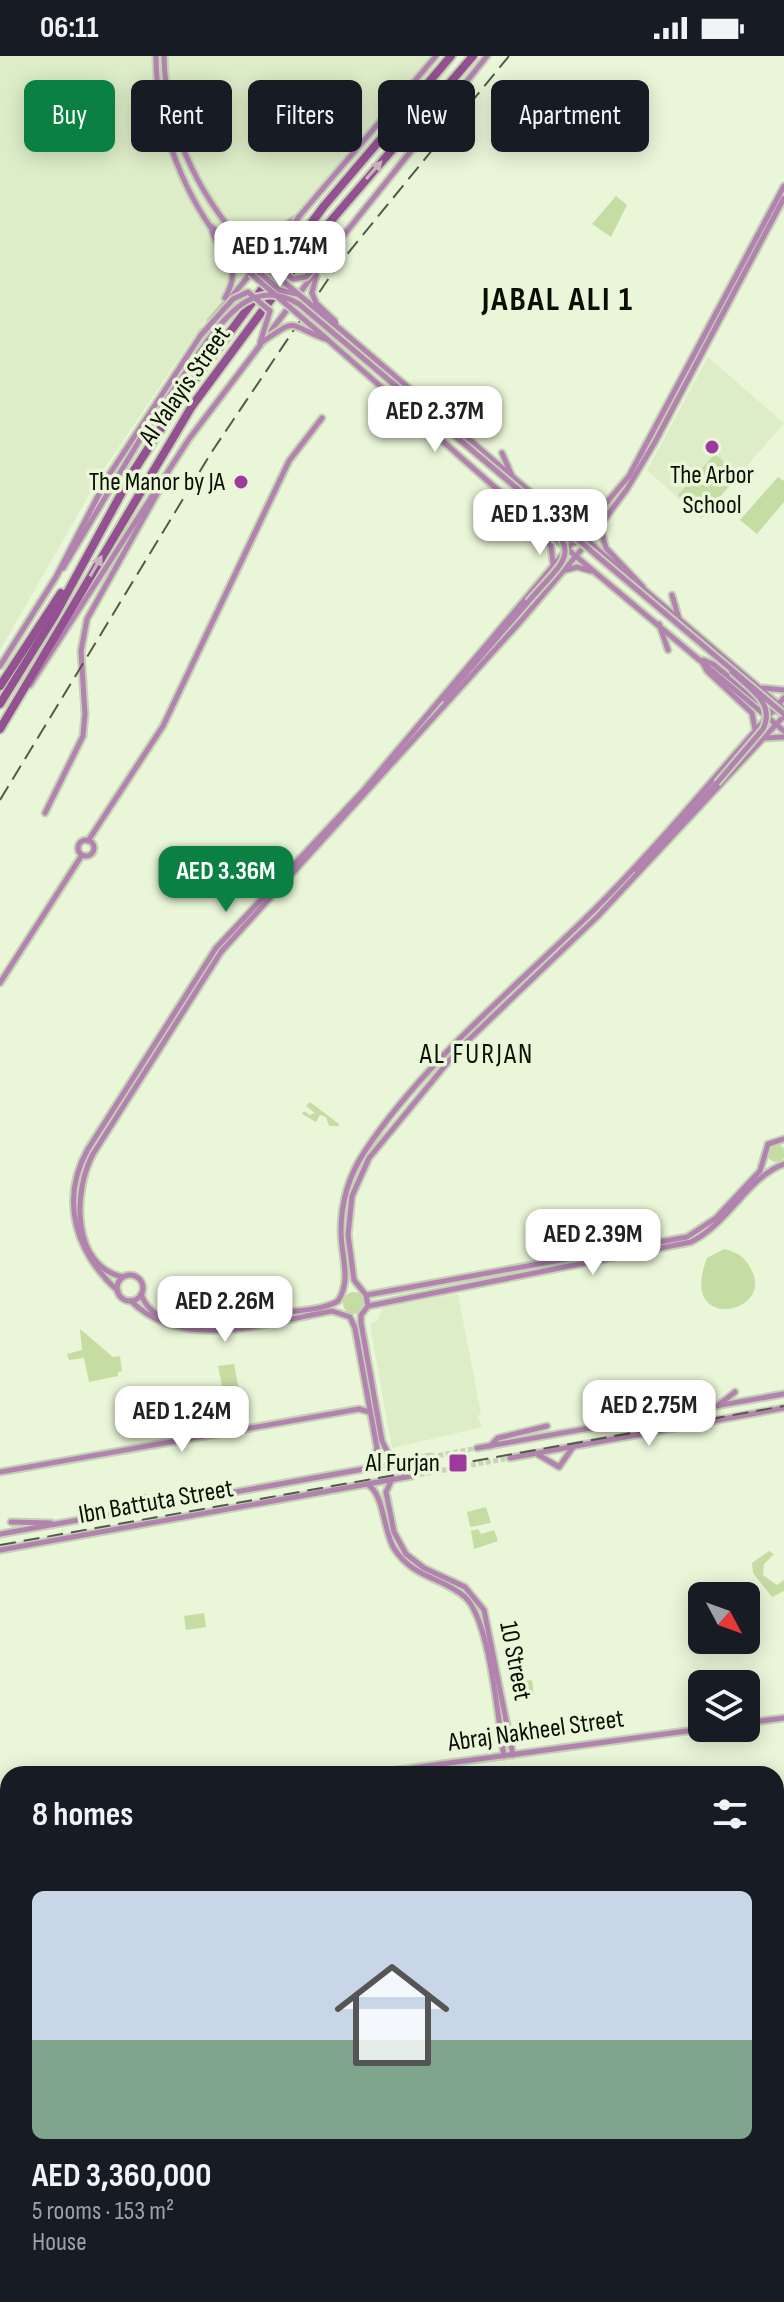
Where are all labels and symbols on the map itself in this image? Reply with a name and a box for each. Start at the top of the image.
one-way arrow [364,161,382,180]
pin: AED 1.74M [188,221,372,289]
district label: JABAL ALI 1 [481,279,634,320]
street label: Al Yalayis Street [132,321,237,452]
pin: AED 2.37M [343,386,527,454]
marker: The Arbor School [703,438,721,456]
place label: The Arbor School [670,460,755,521]
place label: The Manor by JA [89,467,226,498]
marker: The Manor by JA [232,473,250,491]
pin: AED 1.33M [448,489,632,557]
one-way arrow [89,554,103,577]
pin: AED 3.36M [134,846,318,914]
district label: AL FURJAN [419,1038,534,1071]
pin: AED 2.39M [501,1209,685,1277]
pin: AED 2.26M [133,1276,317,1344]
pin: AED 2.75M [557,1380,741,1448]
pin: AED 1.24M [90,1386,274,1454]
place label: Al Furjan [365,1448,440,1479]
marker: Al Furjan [447,1452,469,1474]
street label: Ibn Battuta Street [76,1473,236,1531]
north arrow [688,1582,760,1654]
street label: 10 Street [492,1619,538,1703]
street label: Abraj Nakheel Street [445,1703,626,1759]

